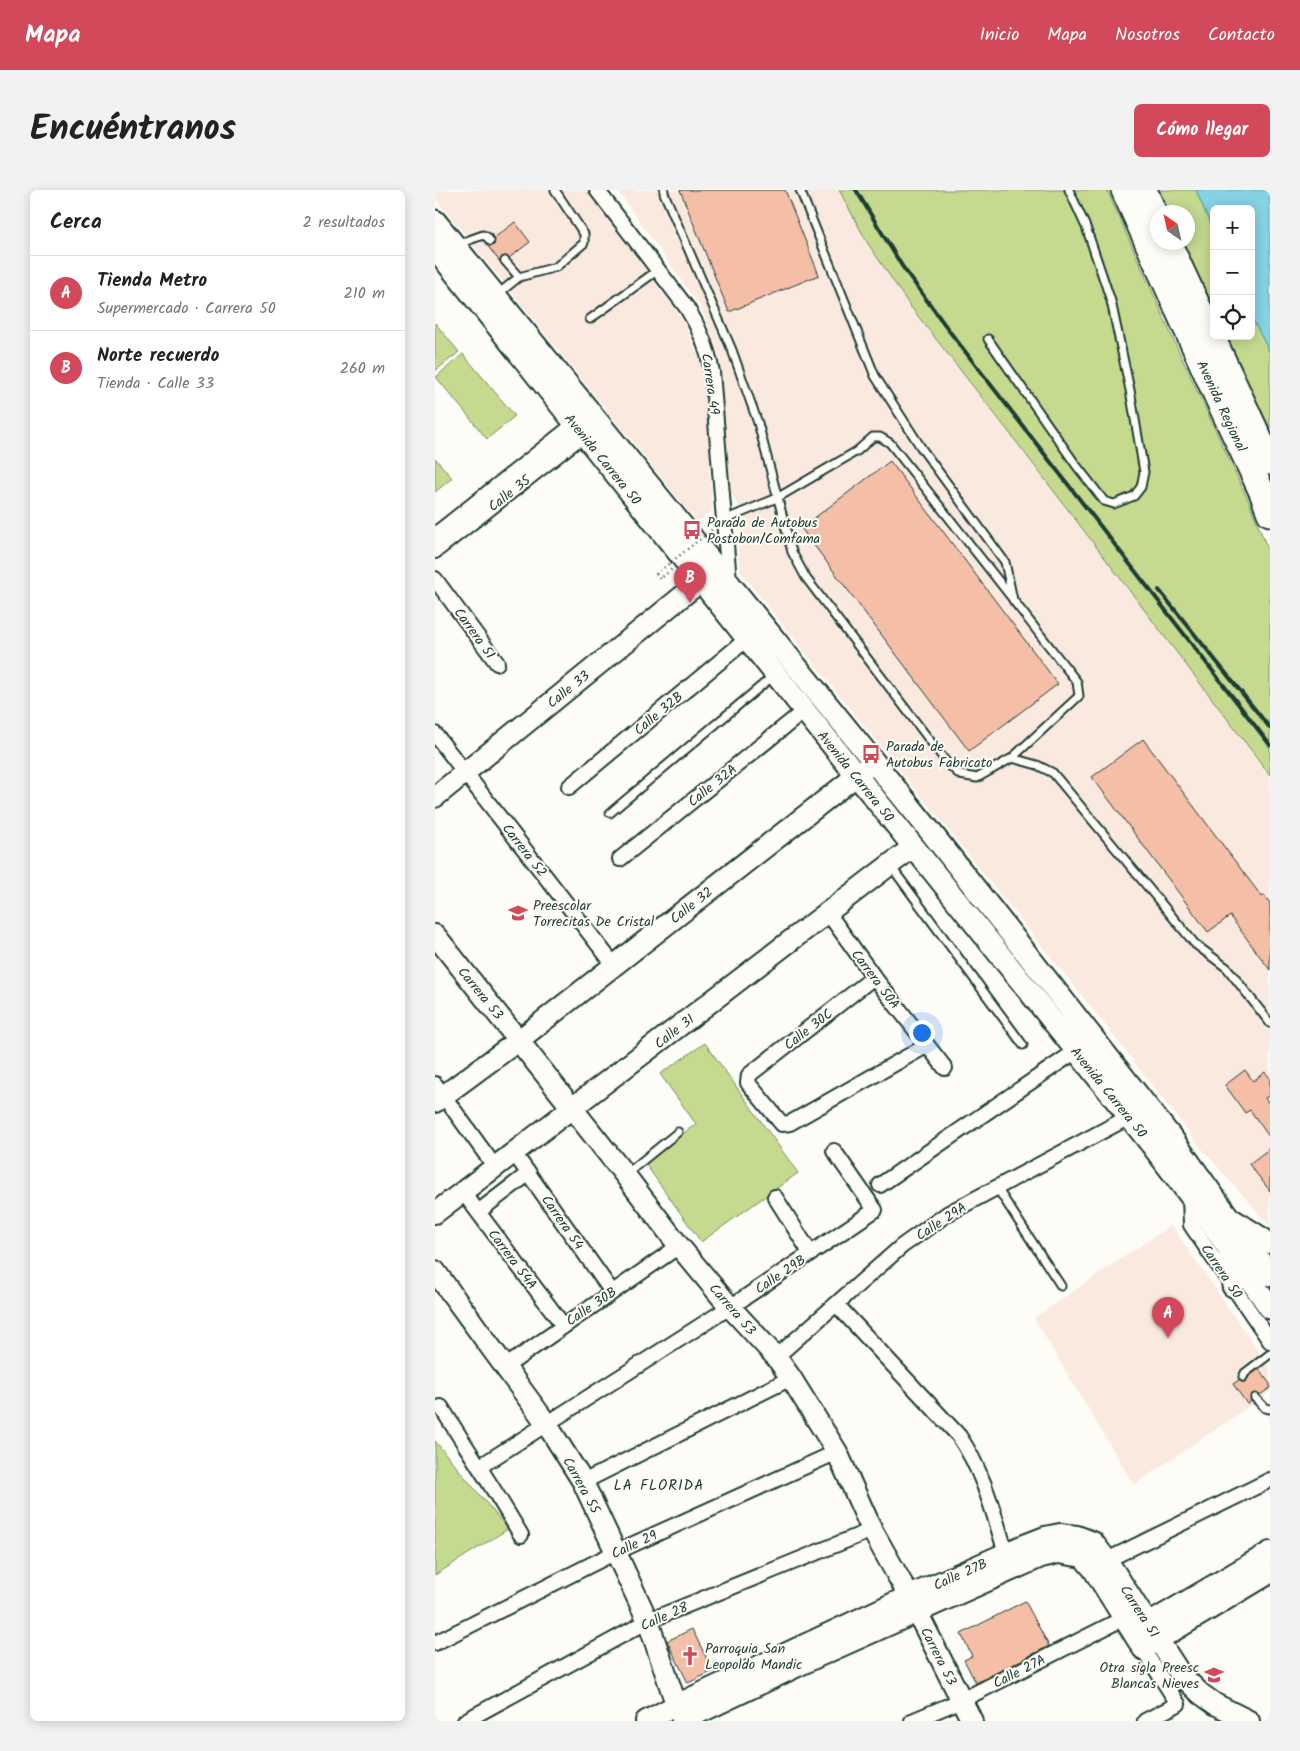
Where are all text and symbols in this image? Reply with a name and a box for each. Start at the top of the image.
text: Mapa [25,16,81,55]
text: Inicio [979,21,1019,50]
text: Mapa [1047,21,1087,50]
text: Nosotros [1115,21,1180,50]
text: Contacto [1208,21,1275,50]
text: Encuéntranos [30,102,236,158]
button: Cómo llegar [1134,104,1270,157]
north arrow [1150,205,1195,250]
map controls [1210,205,1255,340]
button: + [1210,205,1255,250]
text: Cerca [50,206,102,239]
text: 2 resultados [303,210,385,235]
button: − [1210,250,1255,295]
text: Tienda Metro [97,266,207,296]
text: A [61,281,71,306]
text: 210 m [344,281,385,306]
button: locate [1210,295,1255,340]
text: Supermercado · Carrera 50 [97,296,276,321]
text: Norte recuerdo [97,341,219,371]
street label: Carrera 49 [695,352,725,416]
text: B [61,356,71,381]
text: 260 m [340,356,385,381]
street label: Avenida Regional [1190,357,1252,456]
text: Tienda · Calle 33 [97,371,214,396]
street label: Avenida Carrera 50 [558,409,646,510]
street label: Calle 35 [483,469,537,518]
place label: Parada de Autobus Postobon/Comfama [707,512,820,550]
bus stop icon: Parada de Autobus Postobon/Comfama [681,519,703,541]
pin: B [674,562,706,603]
street label: Carrera 51 [448,603,501,664]
street label: Calle 33 [542,666,595,714]
street label: Calle 32B [629,686,688,741]
street label: Avenida Carrera 50 [811,726,899,827]
place label: Parada de Autobus Fabricato [886,736,992,774]
bus stop icon: Parada de Autobus Fabricato [860,743,882,765]
street label: Calle 32A [683,759,742,813]
street label: Carrera 52 [496,819,552,882]
street label: Calle 32 [665,882,718,930]
place label: Preescolar Torrecitas De Cristal [533,895,655,933]
school or university icon: Preescolar Torrecitas De Cristal [507,902,529,924]
street label: Carrera 50A [845,945,905,1014]
street label: Carrera 53 [452,962,509,1025]
street label: Calle 30C [779,1004,838,1056]
street label: Calle 31 [650,1009,700,1055]
your location [909,1020,935,1046]
street label: Avenida Carrera 50 [1064,1042,1152,1143]
street label: Carrera 54 [535,1191,589,1255]
street label: Calle 29A [912,1197,972,1247]
street label: Carrera 54A [482,1225,542,1295]
street label: Carrera 50 [1195,1240,1248,1303]
street label: Calle 29B [751,1250,811,1300]
street label: Carrera 53 [703,1279,761,1341]
street label: Calle 30B [562,1282,622,1332]
pin: A [1152,1297,1184,1338]
street label: Carrera 55 [556,1453,607,1519]
district label: LA FLORIDA [614,1474,704,1498]
street label: Calle 29 [608,1525,661,1565]
street label: Calle 27B [930,1553,991,1597]
street label: Carrera 51 [1114,1581,1165,1642]
street label: Calle 28 [637,1596,692,1637]
street label: Carrera 53 [914,1623,962,1689]
place label: Parroquia San Leopoldo Mandic [705,1638,802,1676]
church icon: Parroquia San Leopoldo Mandic [679,1645,701,1667]
street label: Calle 27A [989,1649,1050,1695]
place label: Otra sigla Preesc Blancas Nieves [1100,1657,1199,1695]
school or university icon: Otra sigla Preesc Blancas Nieves [1203,1664,1225,1686]

